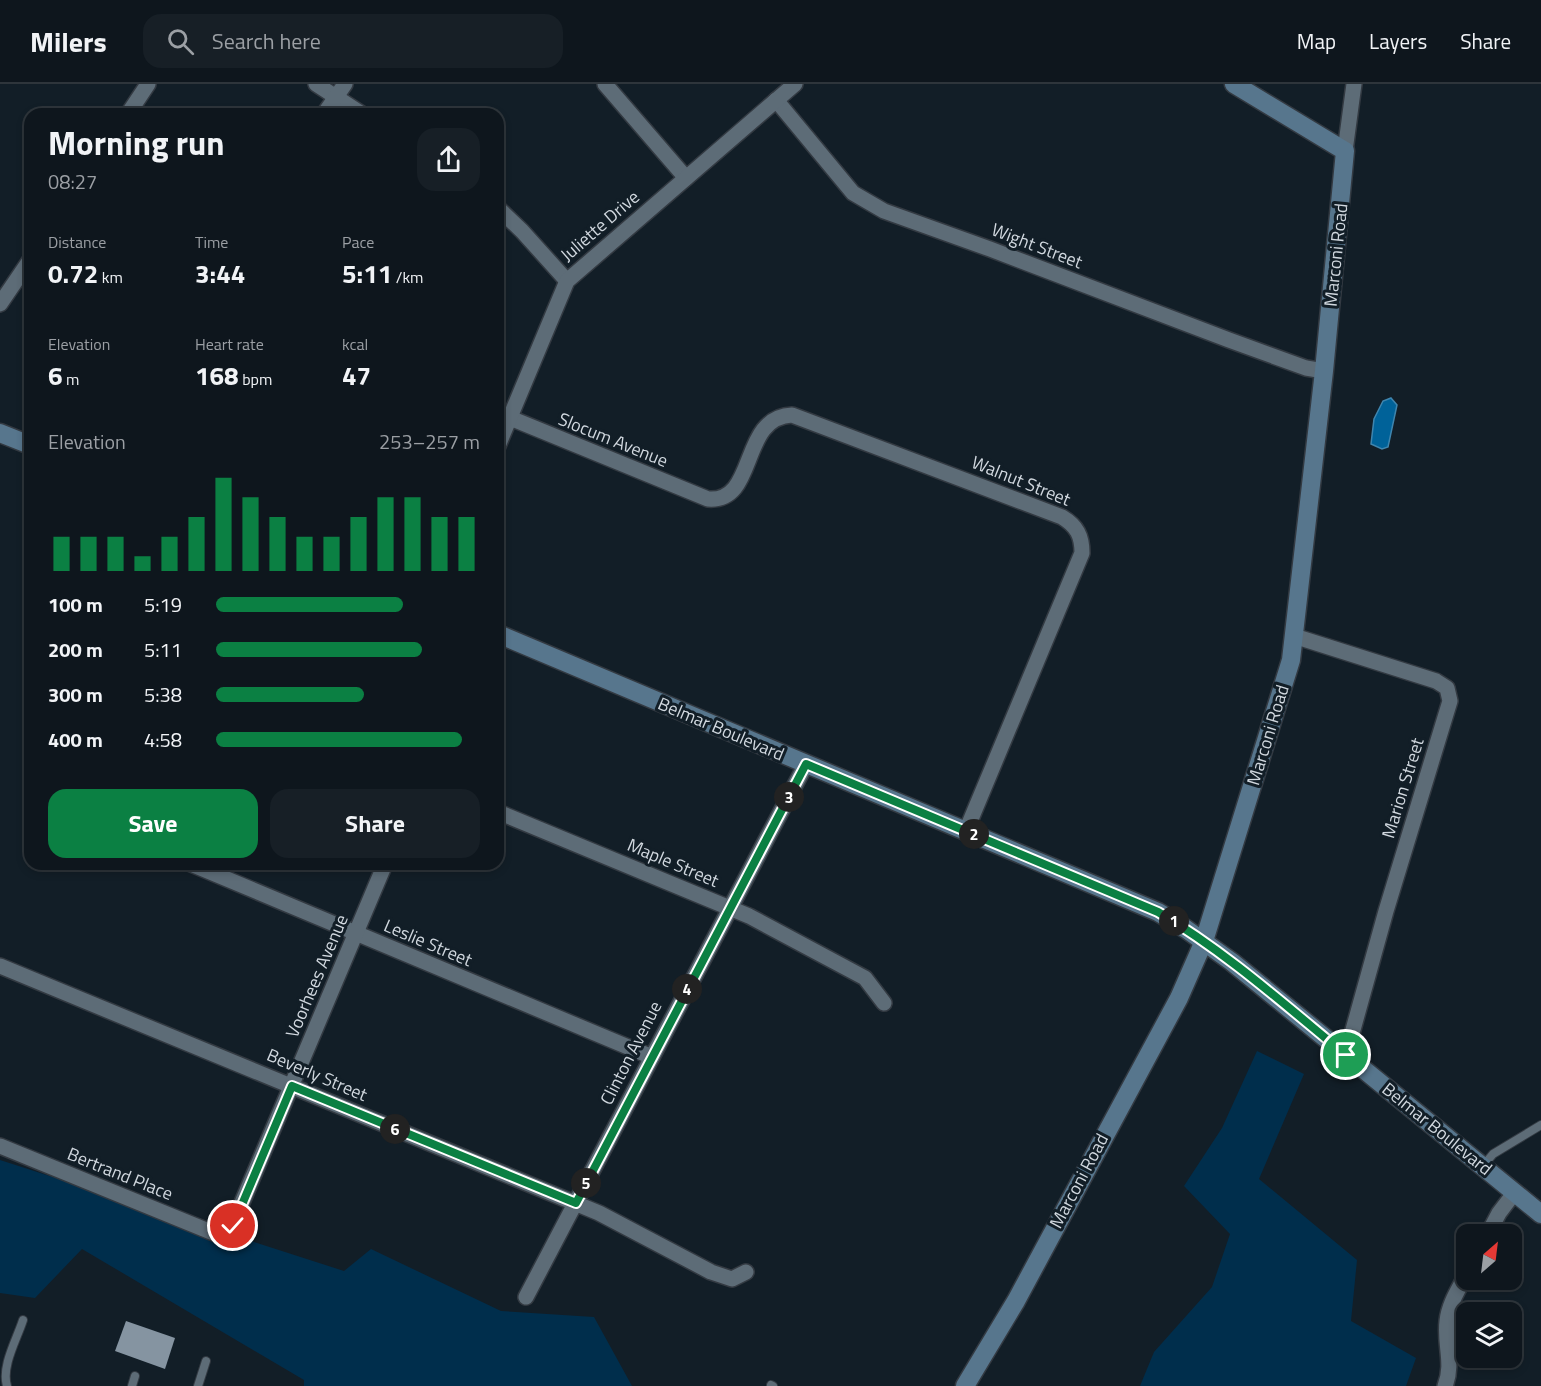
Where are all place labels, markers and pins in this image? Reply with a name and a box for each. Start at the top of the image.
pin: 3 [774,782,804,812]
pin: 2 [959,819,989,849]
pin: 1 [1159,906,1189,936]
pin: 4 [672,974,702,1004]
pin [1320,1029,1371,1080]
pin: 6 [380,1114,410,1144]
pin: 5 [571,1168,601,1198]
pin [207,1200,258,1251]

